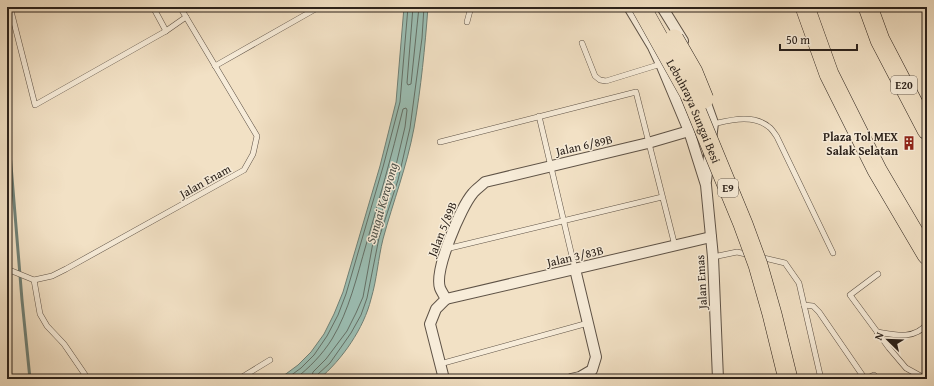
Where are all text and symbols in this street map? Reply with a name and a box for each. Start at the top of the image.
scale bar [780,26,857,52]
text: 50 m [786,31,810,48]
street label: Lebuhraya Sungai Besi [663,56,726,166]
road number: E20 [891,76,917,94]
place label: Plaza Tol MEX Salak Selatan [823,128,898,159]
street label: Jalan 6/89B [552,130,614,160]
building icon: Plaza Tol MEX Salak Selatan [901,135,917,151]
street label: Jalan Enam [175,160,234,203]
water label: Sungai Kerayong [361,160,403,246]
road number: E9 [718,179,738,197]
street label: Jalan 5/89B [423,199,461,261]
street label: Jalan 3/83B [543,241,605,271]
street label: Jalan Emas [691,254,711,311]
north arrow [868,320,908,360]
text: N [870,329,888,343]

